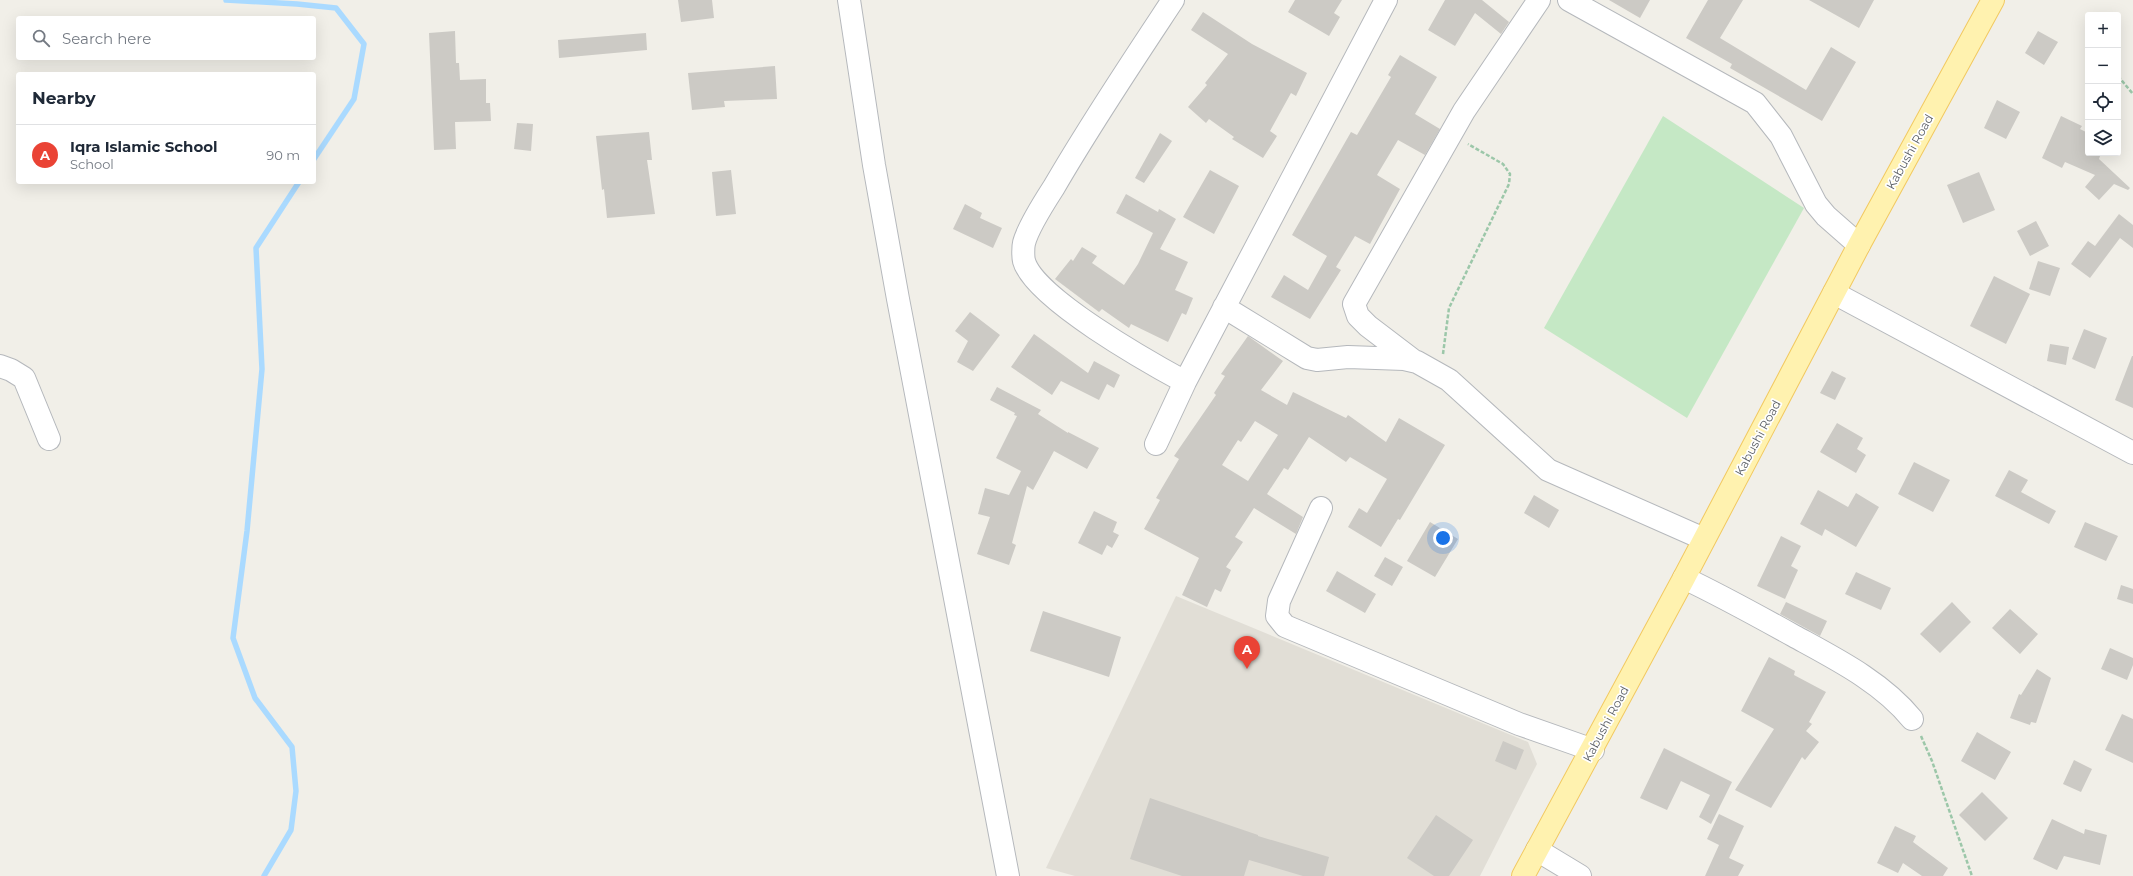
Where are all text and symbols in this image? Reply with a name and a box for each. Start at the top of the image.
map controls [2085,12,2121,156]
button: + [2085,12,2121,48]
search box [16,16,316,60]
icon: search [30,27,52,49]
text: Search here [62,29,151,48]
button: − [2085,48,2121,84]
button: locate [2085,84,2121,120]
text: Nearby [32,88,96,108]
street label: Kabushi Road [1883,112,1936,192]
button: layers [2085,120,2121,156]
text: Iqra Islamic School [70,137,218,156]
text: A [40,147,50,163]
text: 90 m [266,147,300,163]
text: School [70,156,114,172]
street label: Kabushi Road [1731,397,1784,478]
your location [1433,528,1453,548]
pin: A [1234,636,1260,669]
street label: Kabushi Road [1579,683,1632,764]

